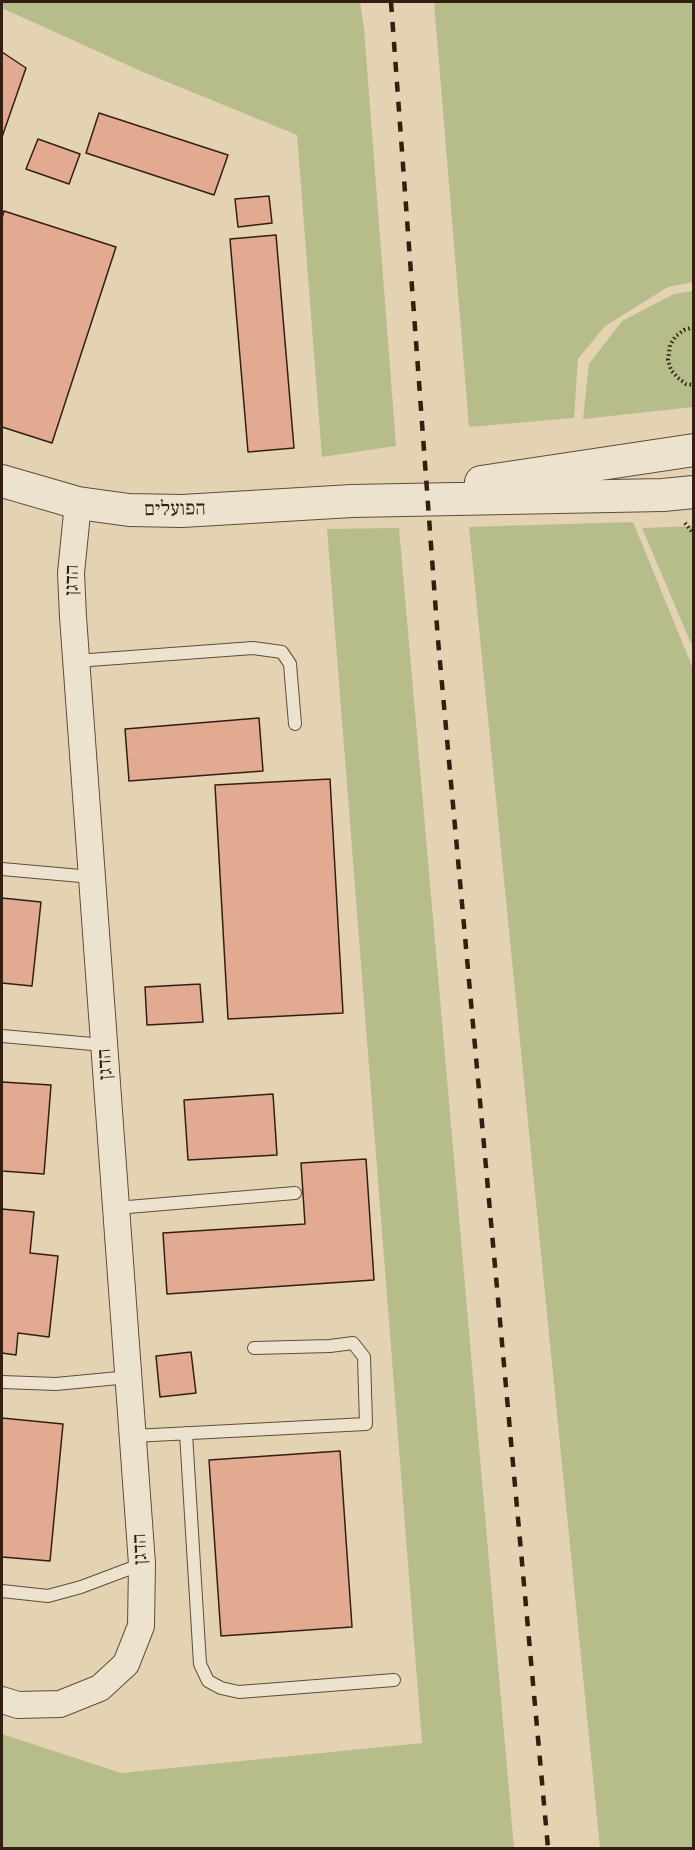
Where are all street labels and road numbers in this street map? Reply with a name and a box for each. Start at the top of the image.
street label: הפועלים [144,497,206,523]
street label: הדגן [61,564,85,596]
street label: הדגן [93,1048,119,1080]
street label: הדגן [128,1533,154,1565]

